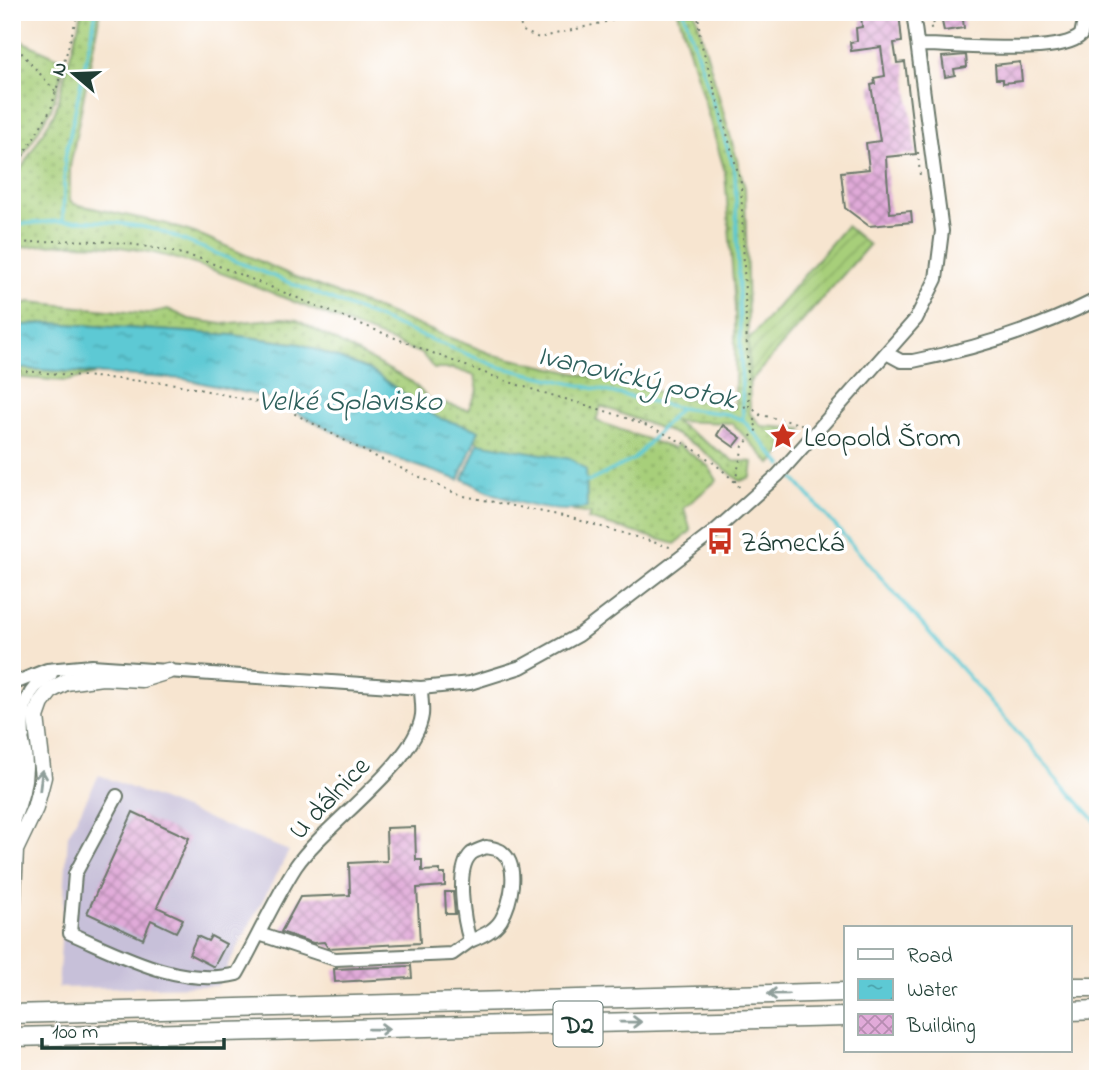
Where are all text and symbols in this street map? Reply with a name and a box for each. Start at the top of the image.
north arrow [38,38,108,108]
text: N [45,59,75,80]
water label: Ivanovický potok [533,335,742,424]
water label: Velké Splavisko [258,381,443,425]
place label: Leopold Šrom [804,419,961,460]
place icon: Leopold Šrom [768,421,798,451]
place label: Zámecká [741,524,844,565]
bus stop icon: Zámecká [705,526,735,556]
street label: U dálnice [280,748,381,851]
one-way arrow [35,769,48,792]
legend [844,926,1072,1052]
text: Road [907,942,953,972]
text: Water [907,976,958,1006]
one-way arrow [766,987,789,1001]
road number: D2 [554,1001,602,1046]
scale bar [42,1007,224,1051]
text: Building [906,1012,976,1044]
one-way arrow [619,1016,642,1029]
text: 100 m [52,1018,98,1048]
one-way arrow [367,1022,390,1035]

